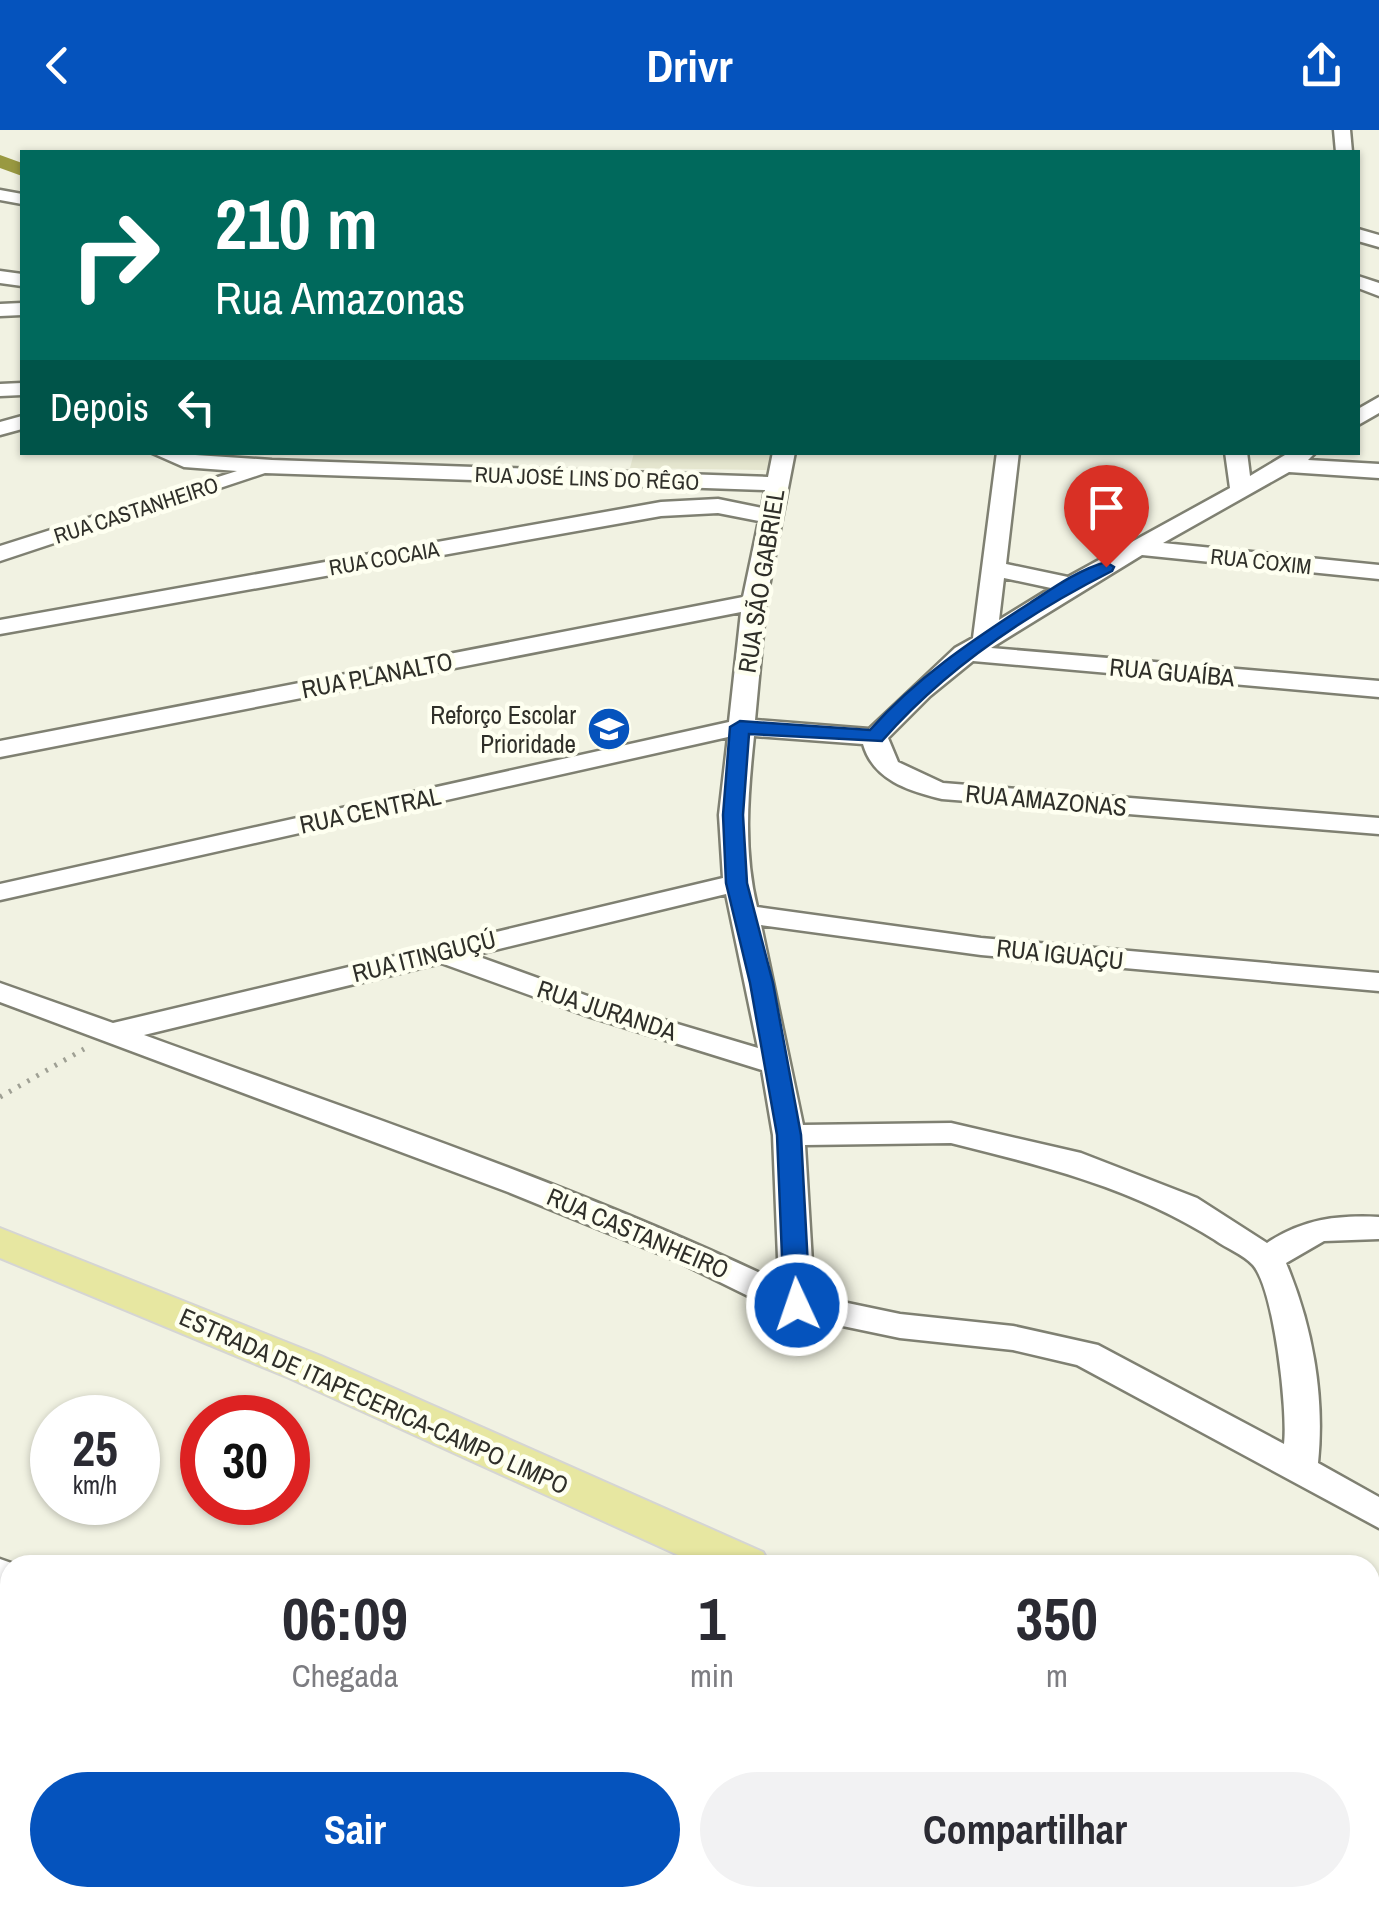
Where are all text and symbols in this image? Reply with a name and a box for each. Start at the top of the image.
text: Drivr [646,35,733,96]
icon: back [30,38,85,93]
icon: share [1294,38,1349,93]
text: 210 m [215,177,378,271]
icon: right [50,190,180,320]
text: Rua Amazonas [215,267,465,328]
icon: left [169,380,224,435]
text: Depois [50,382,149,433]
street label: RUA JOSÉ LINS DO RÊGO [474,459,700,497]
pin [1064,465,1149,568]
street label: RUA CASTANHEIRO [50,469,222,551]
icon: arrive [1079,480,1134,535]
street label: RUA SÃO GABRIEL [730,487,792,675]
street label: RUA COCAIA [327,533,442,582]
street label: RUA COXIM [1209,541,1313,581]
street label: RUA PLANALTO [299,644,455,706]
street label: RUA GUAÍBA [1108,650,1236,694]
place label: Reforço Escolar Prioridade [430,698,576,761]
school or university icon: Reforço Escolar Prioridade [586,706,632,752]
street label: RUA AMAZONAS [964,776,1128,824]
street label: RUA CENTRAL [296,778,444,842]
street label: RUA ITINGUÇÚ [349,922,499,990]
street label: RUA IGUAÇU [995,930,1125,978]
street label: RUA JURANDA [533,971,681,1049]
street label: RUA CASTANHEIRO [542,1179,734,1287]
position arrow [745,1253,849,1357]
street label: ESTRADA DE ITAPECERICA-CAMPO LIMPO [174,1300,574,1502]
speed limit sign: 30 [180,1395,310,1525]
text: 25 [72,1414,118,1482]
text: km/h [73,1468,117,1502]
text: 06:09 [282,1578,408,1659]
text: 1 [698,1578,726,1659]
text: 350 [1016,1578,1098,1659]
text: Chegada [292,1654,398,1697]
text: min [690,1654,734,1697]
text: m [1046,1654,1068,1697]
button: Sair [30,1772,680,1887]
button: Compartilhar [700,1772,1350,1887]

